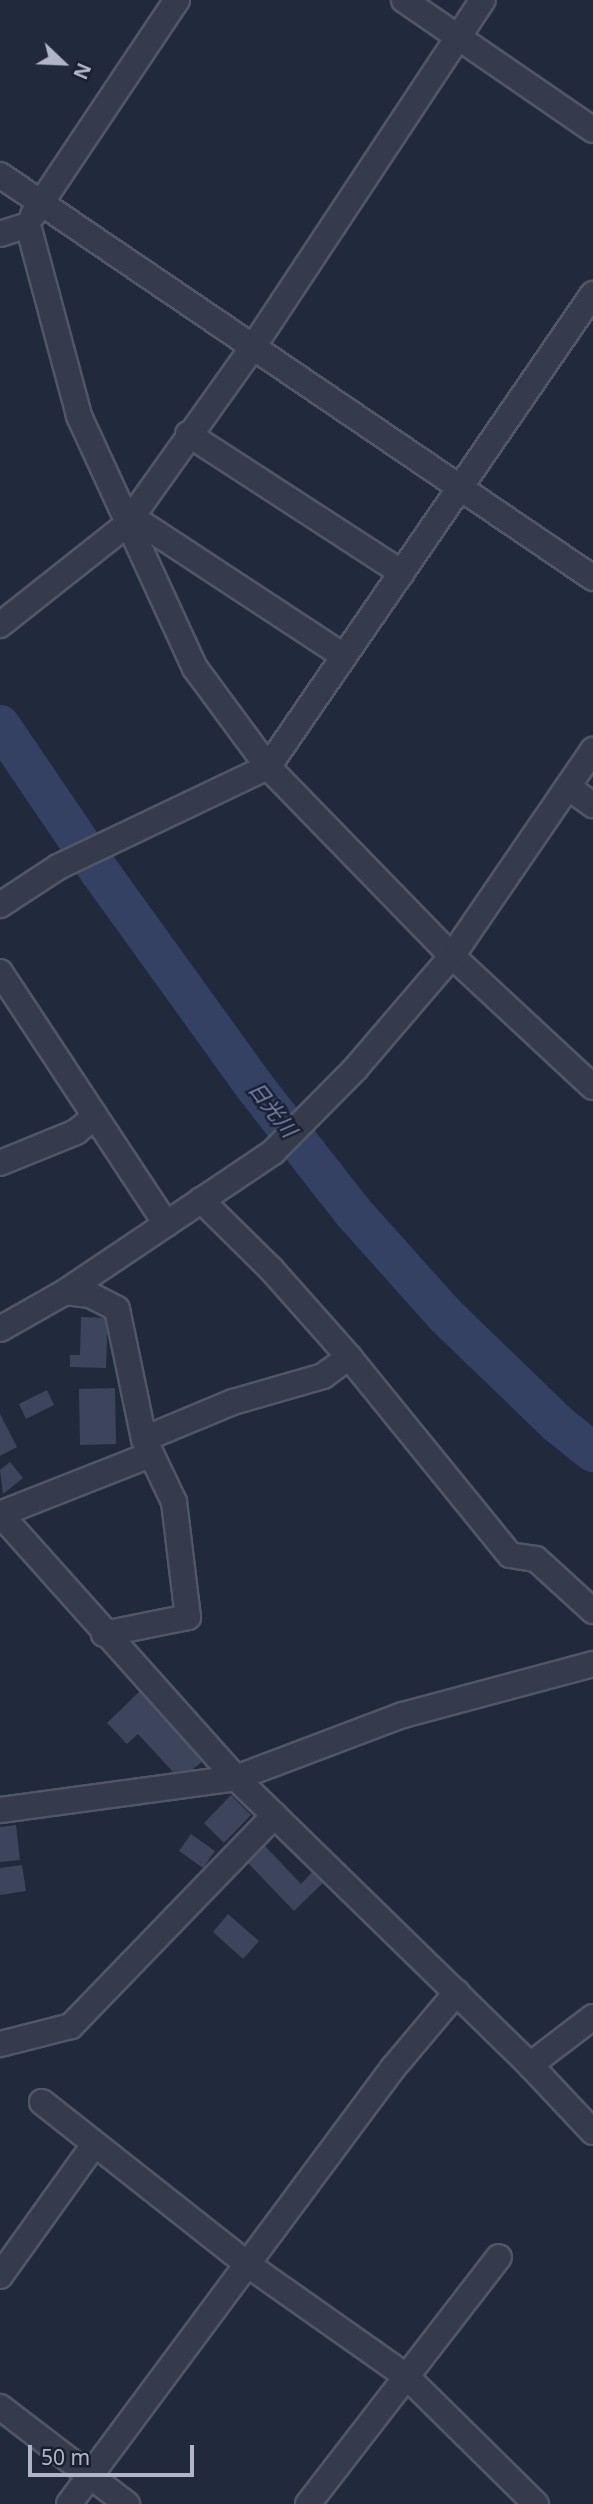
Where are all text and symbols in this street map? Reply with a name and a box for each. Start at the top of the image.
north arrow [28,28,98,98]
text: N [67,59,97,83]
water label: 日光川 [244,1076,302,1142]
scale bar [32,2430,198,2474]
text: 50 m [41,2443,90,2471]

